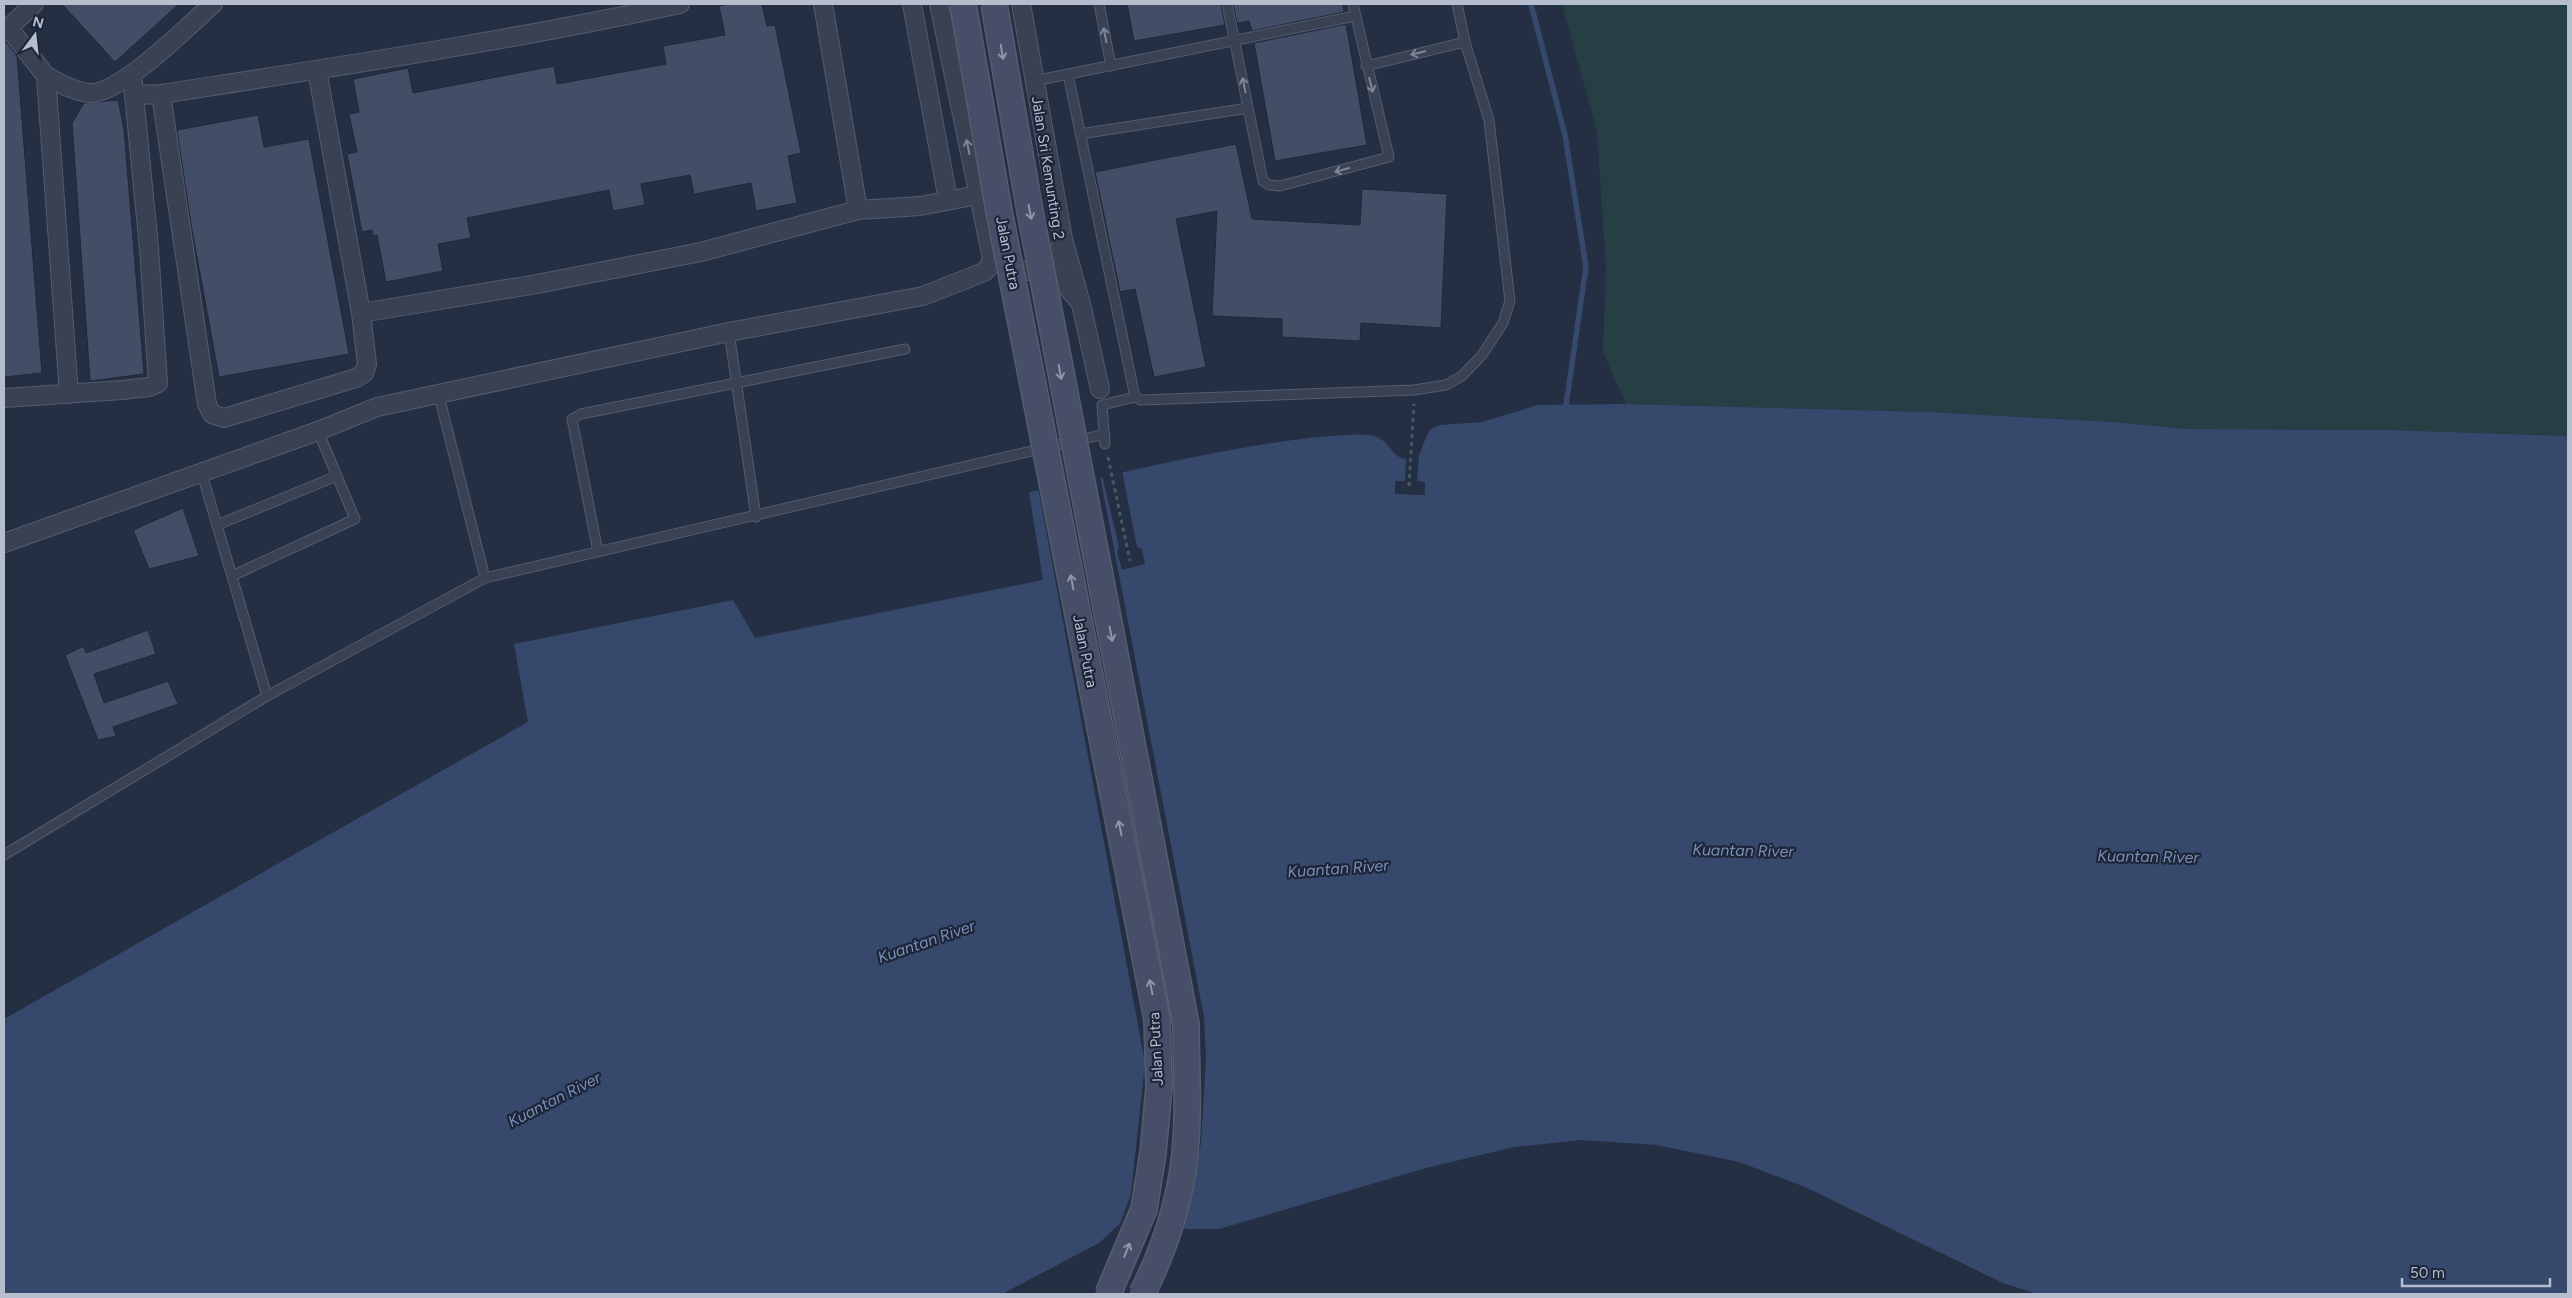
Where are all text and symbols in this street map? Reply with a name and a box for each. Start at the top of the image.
north arrow [10,10,60,60]
text: N [31,13,46,33]
one-way arrow [1100,27,1109,43]
one-way arrow [998,43,1008,59]
one-way arrow [1410,49,1426,58]
one-way arrow [1367,77,1376,93]
one-way arrow [1239,78,1248,94]
street label: Jalan Sri Kemunting 2 [1028,95,1068,241]
one-way arrow [963,139,973,155]
one-way arrow [1335,166,1351,175]
one-way arrow [1025,204,1035,220]
street label: Jalan Putra [992,215,1024,291]
one-way arrow [1056,363,1066,379]
one-way arrow [1066,575,1076,591]
street label: Jalan Putra [1069,613,1101,689]
one-way arrow [1106,626,1116,642]
one-way arrow [1114,820,1124,836]
water label: Kuantan River [1692,840,1794,861]
water label: Kuantan River [2097,846,2199,867]
water label: Kuantan River [1287,855,1390,882]
water label: Kuantan River [875,916,978,967]
one-way arrow [1145,980,1155,996]
street label: Jalan Putra [1145,1012,1167,1086]
water label: Kuantan River [505,1068,604,1131]
one-way arrow [1123,1243,1132,1258]
scale bar [2402,1256,2550,1288]
text: 50 m [2410,1264,2445,1282]

